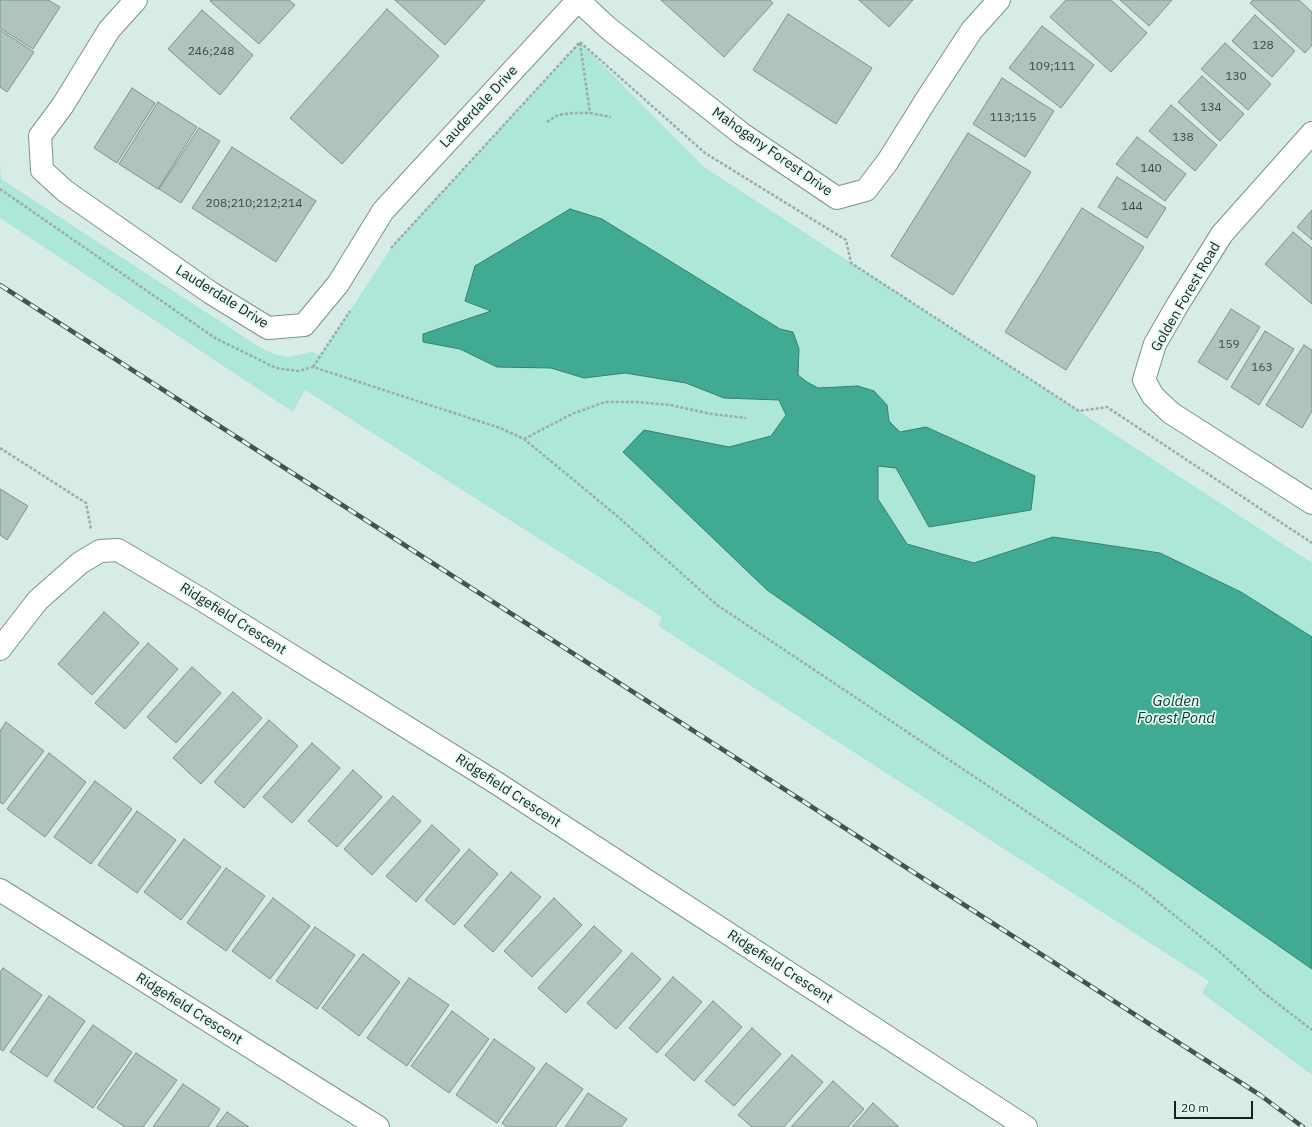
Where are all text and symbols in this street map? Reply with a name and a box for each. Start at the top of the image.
house number: 128 [1252,39,1274,53]
house number: 246;248 [188,45,234,59]
house number: 109;111 [1029,60,1075,74]
street label: Lauderdale Drive [437,62,521,152]
house number: 130 [1225,70,1247,84]
house number: 134 [1200,101,1222,115]
street label: Mahogany Forest Drive [709,104,835,200]
house number: 113;115 [990,111,1036,125]
house number: 138 [1172,131,1194,145]
house number: 140 [1140,162,1162,176]
house number: 208;210;212;214 [206,197,302,211]
house number: 144 [1121,200,1143,214]
street label: Golden Forest Road [1148,239,1224,355]
street label: Lauderdale Drive [173,262,271,332]
house number: 159 [1218,338,1240,352]
house number: 163 [1251,361,1273,375]
street label: Ridgefield Crescent [177,579,289,659]
water label: Golden Forest Pond [1137,693,1215,728]
street label: Ridgefield Crescent [452,751,564,831]
street label: Ridgefield Crescent [724,927,836,1007]
street label: Ridgefield Crescent [133,969,245,1049]
scale bar [1176,1093,1255,1119]
text: 20 m [1181,1100,1209,1115]

